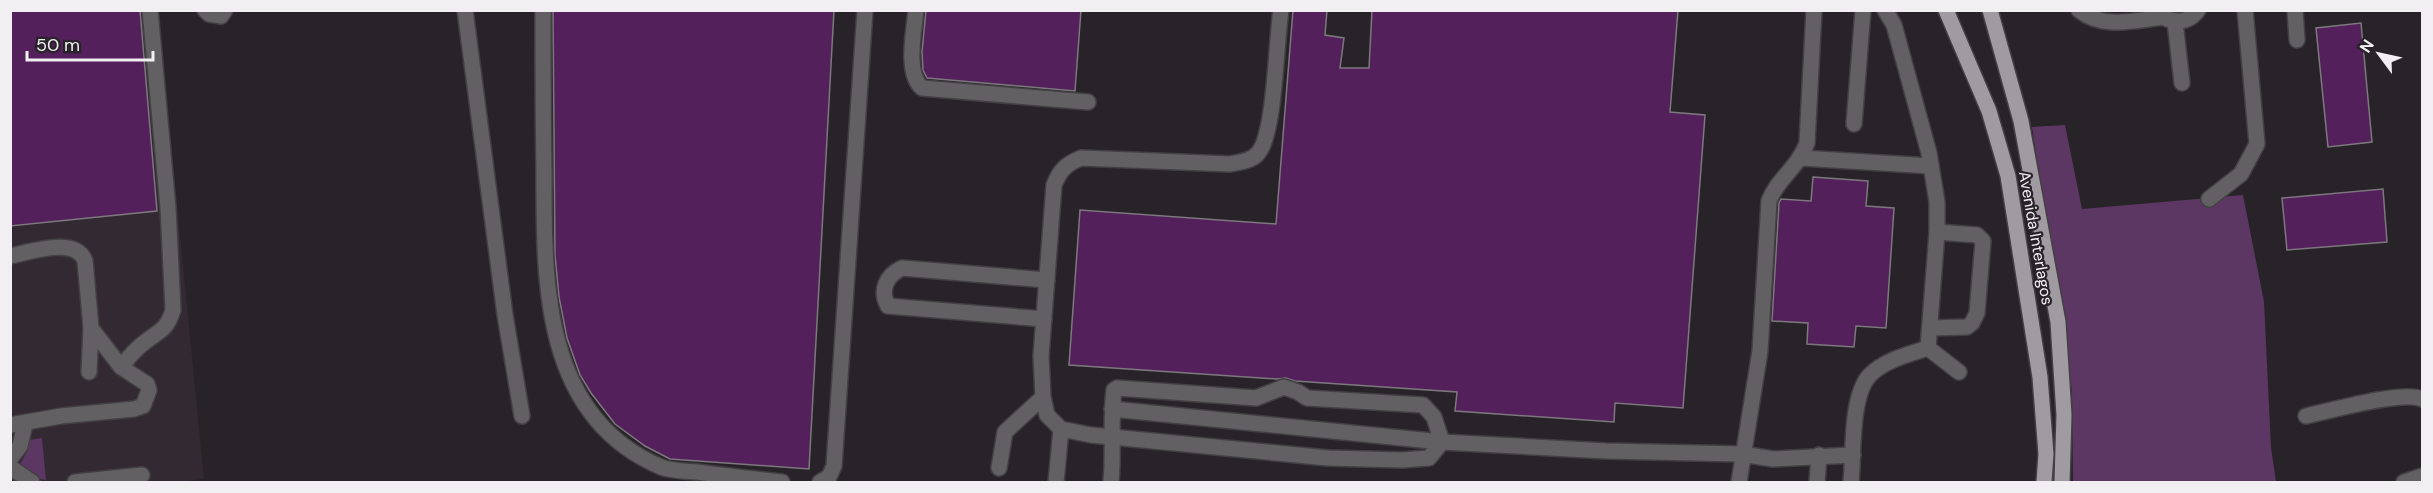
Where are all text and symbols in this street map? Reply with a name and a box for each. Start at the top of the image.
scale bar [27,24,153,62]
north arrow [2349,24,2409,84]
text: 50 m [36,33,80,57]
text: N [2355,35,2379,57]
street label: Avenida Interlagos [2014,170,2058,306]

